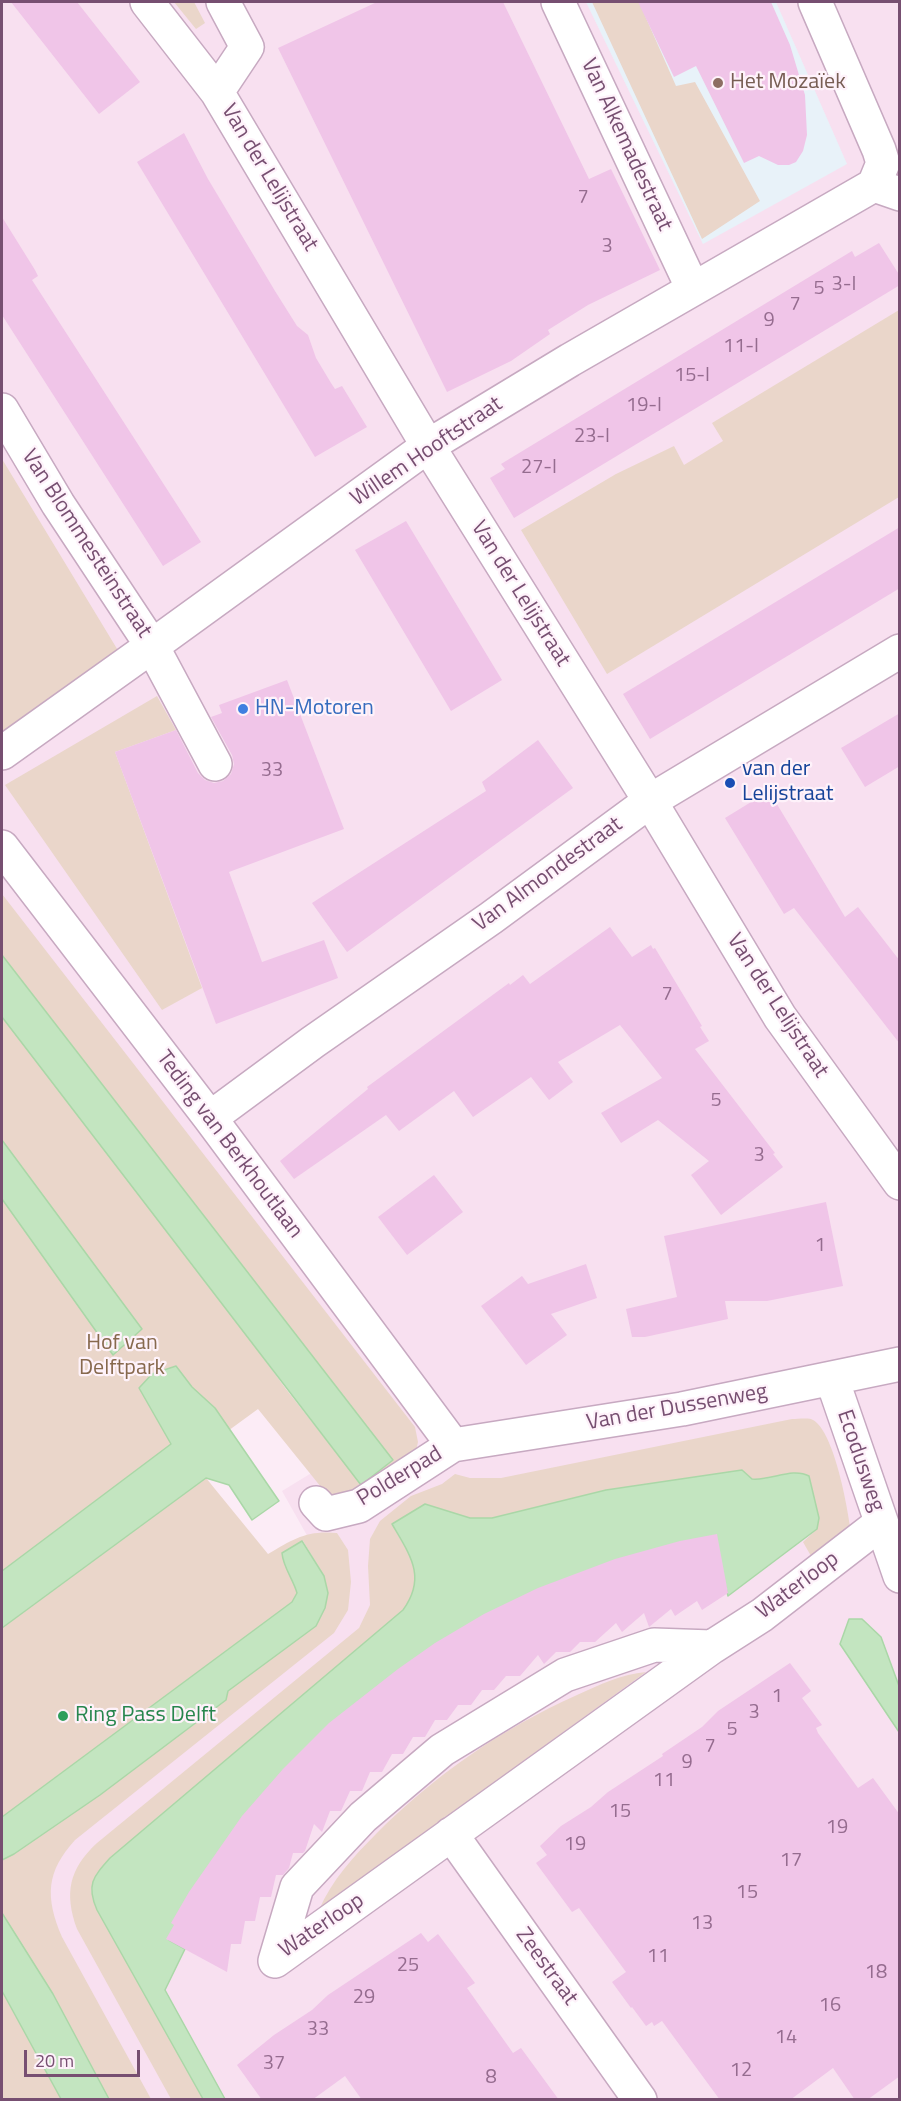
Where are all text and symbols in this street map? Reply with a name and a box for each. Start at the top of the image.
street label: Van Alkemadestraat [575,55,677,235]
place label: Het Mozaïek [730,70,846,96]
marker: Het Mozaïek [711,76,725,90]
street label: Van der Lelijstraat [215,100,323,256]
house number: 7 [577,186,589,210]
house number: 3 [601,235,613,259]
house number: 3-I [832,273,856,297]
house number: 5 [813,277,825,301]
house number: 7 [789,293,801,317]
house number: 9 [763,309,775,333]
house number: 11-I [723,335,759,359]
house number: 15-I [674,364,710,388]
street label: Willem Hooftstraat [346,392,508,512]
house number: 19-I [626,394,662,418]
house number: 23-I [574,425,610,449]
street label: Van Blommesteinstraat [15,445,157,643]
house number: 27-I [521,456,557,480]
street label: Van der Lelijstraat [465,516,575,672]
place label: HN-Motoren [255,696,374,722]
marker: HN-Motoren [236,702,250,716]
place label: van der Lelijstraat [742,757,834,808]
house number: 33 [261,759,283,783]
marker: van der Lelijstraat [723,776,737,790]
street label: Van Almondestraat [468,812,628,938]
street label: Van der Lelijstraat [721,929,833,1083]
house number: 7 [661,983,673,1007]
street label: Teding van Berkhoutlaan [150,1046,308,1244]
house number: 5 [710,1089,722,1113]
house number: 3 [753,1144,765,1168]
house number: 1 [814,1234,826,1258]
park label: Hof van Delftpark [79,1331,165,1382]
street label: Van der Dussenweg [584,1379,770,1437]
street label: Ecodusweg [830,1407,890,1515]
street label: Polderpad [353,1441,447,1513]
street label: Waterloop [752,1546,844,1626]
house number: 1 [771,1685,783,1709]
house number: 3 [748,1701,760,1725]
place label: Ring Pass Delft [75,1703,216,1729]
marker: Ring Pass Delft [56,1709,70,1723]
house number: 5 [726,1718,738,1742]
house number: 7 [704,1735,716,1759]
house number: 9 [681,1751,693,1775]
house number: 11 [653,1769,675,1793]
house number: 15 [609,1800,631,1824]
house number: 19 [826,1816,848,1840]
house number: 19 [564,1833,586,1857]
house number: 17 [780,1849,802,1873]
house number: 15 [736,1881,758,1905]
street label: Waterloop [275,1888,369,1964]
house number: 13 [691,1912,713,1936]
street label: Zeestraat [509,1923,583,2011]
house number: 11 [647,1945,669,1969]
house number: 25 [397,1954,419,1978]
house number: 18 [865,1961,887,1985]
house number: 29 [353,1986,375,2010]
house number: 16 [819,1994,841,2018]
house number: 33 [307,2018,329,2042]
house number: 14 [775,2026,797,2050]
scale bar [27,2038,142,2076]
text: 20 m [35,2047,74,2074]
house number: 37 [263,2052,285,2076]
house number: 12 [730,2059,752,2083]
house number: 8 [485,2066,497,2090]

